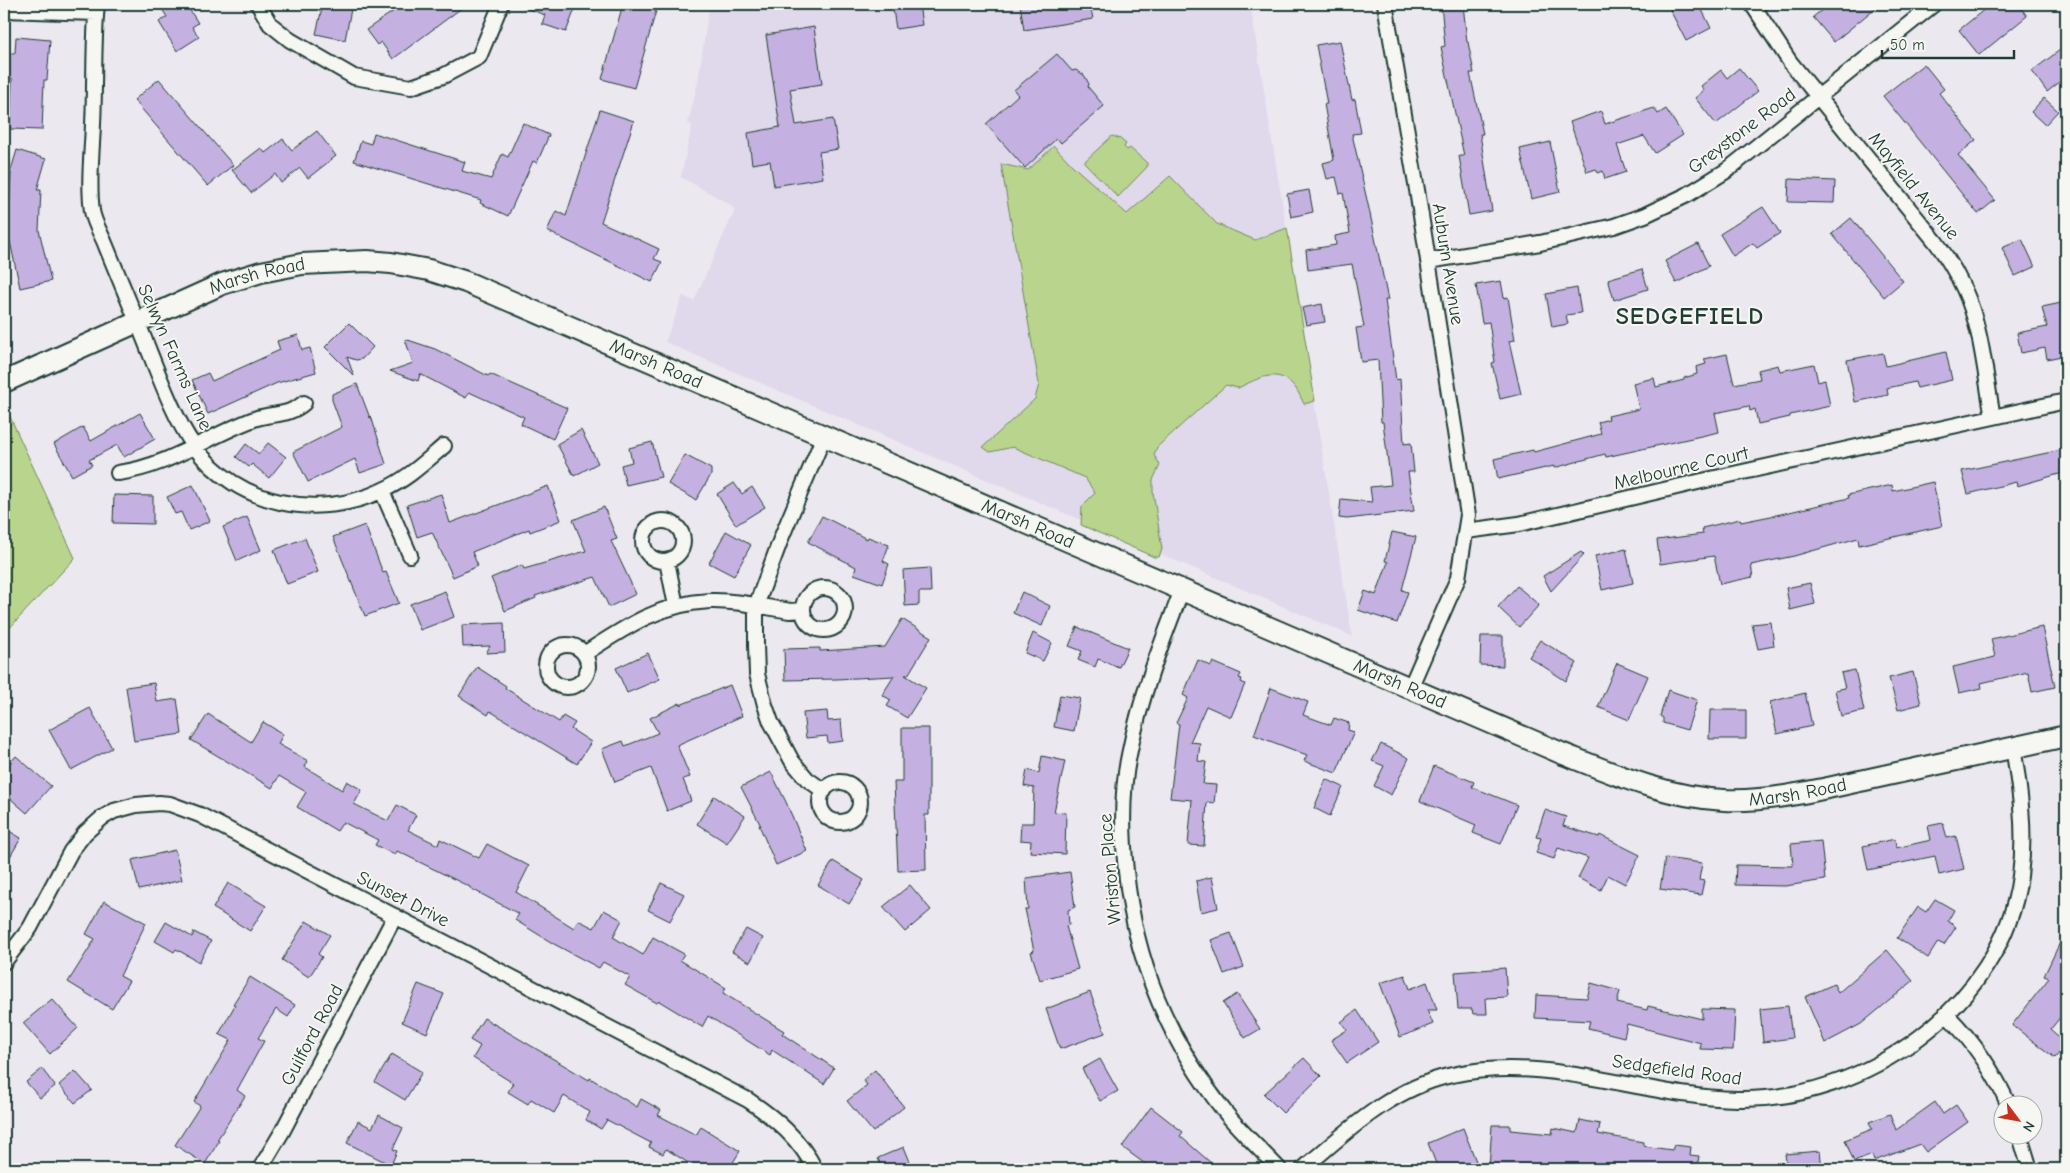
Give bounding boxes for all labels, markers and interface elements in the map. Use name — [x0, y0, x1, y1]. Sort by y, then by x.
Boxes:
scale bar — [1882, 28, 2015, 60]
text: 50 m — [1890, 36, 1925, 54]
street label: Greystone Road — [1684, 83, 1800, 179]
street label: Mayfield Avenue — [1864, 128, 1964, 244]
street label: Auburn Avenue — [1428, 202, 1468, 326]
street label: Marsh Road — [205, 253, 307, 300]
street label: Selwyn Farms Lane — [133, 281, 217, 433]
district label: SEDGEFIELD — [1616, 302, 1764, 330]
street label: Marsh Road — [606, 334, 706, 393]
street label: Melbourne Court — [1611, 442, 1751, 494]
street label: Marsh Road — [978, 494, 1078, 553]
street label: Marsh Road — [1350, 654, 1450, 713]
street label: Marsh Road — [1748, 773, 1849, 811]
street label: Wriston Place — [1094, 813, 1126, 925]
street label: Sunset Drive — [353, 866, 453, 932]
street label: Guilford Road — [276, 981, 348, 1089]
street label: Sedgefield Road — [1611, 1050, 1743, 1090]
north arrow — [1992, 1096, 2042, 1146]
text: N — [2019, 1118, 2038, 1135]

